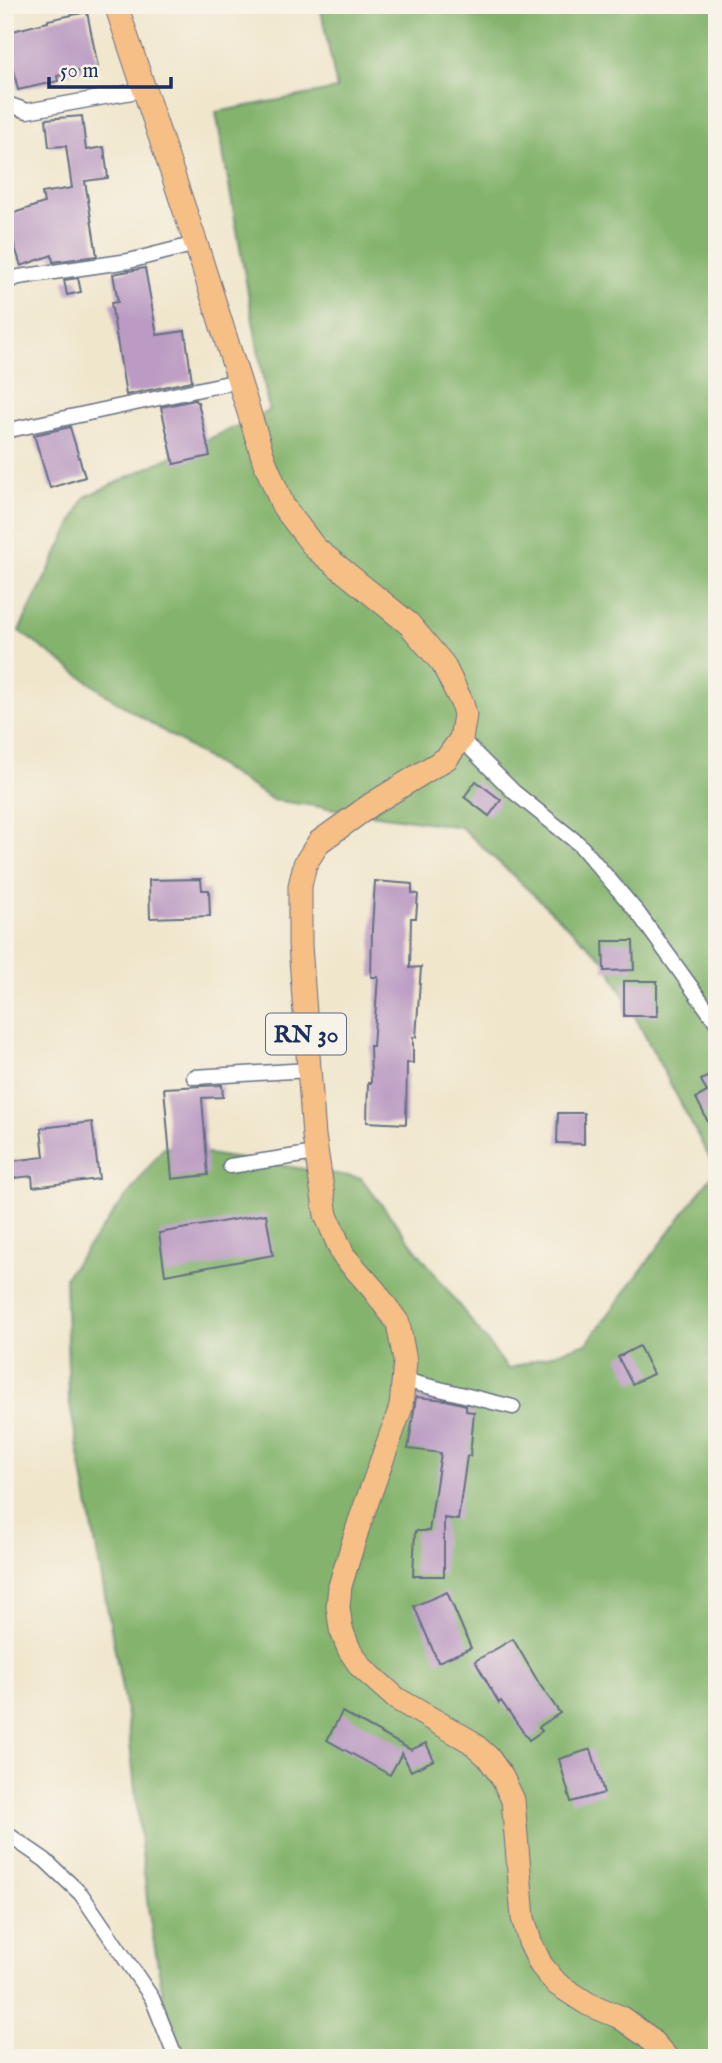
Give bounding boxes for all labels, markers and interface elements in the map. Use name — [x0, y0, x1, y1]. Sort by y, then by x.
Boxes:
scale bar — [49, 46, 172, 90]
text: 50 m — [60, 58, 99, 85]
road number: RN 30 — [266, 1014, 346, 1054]

